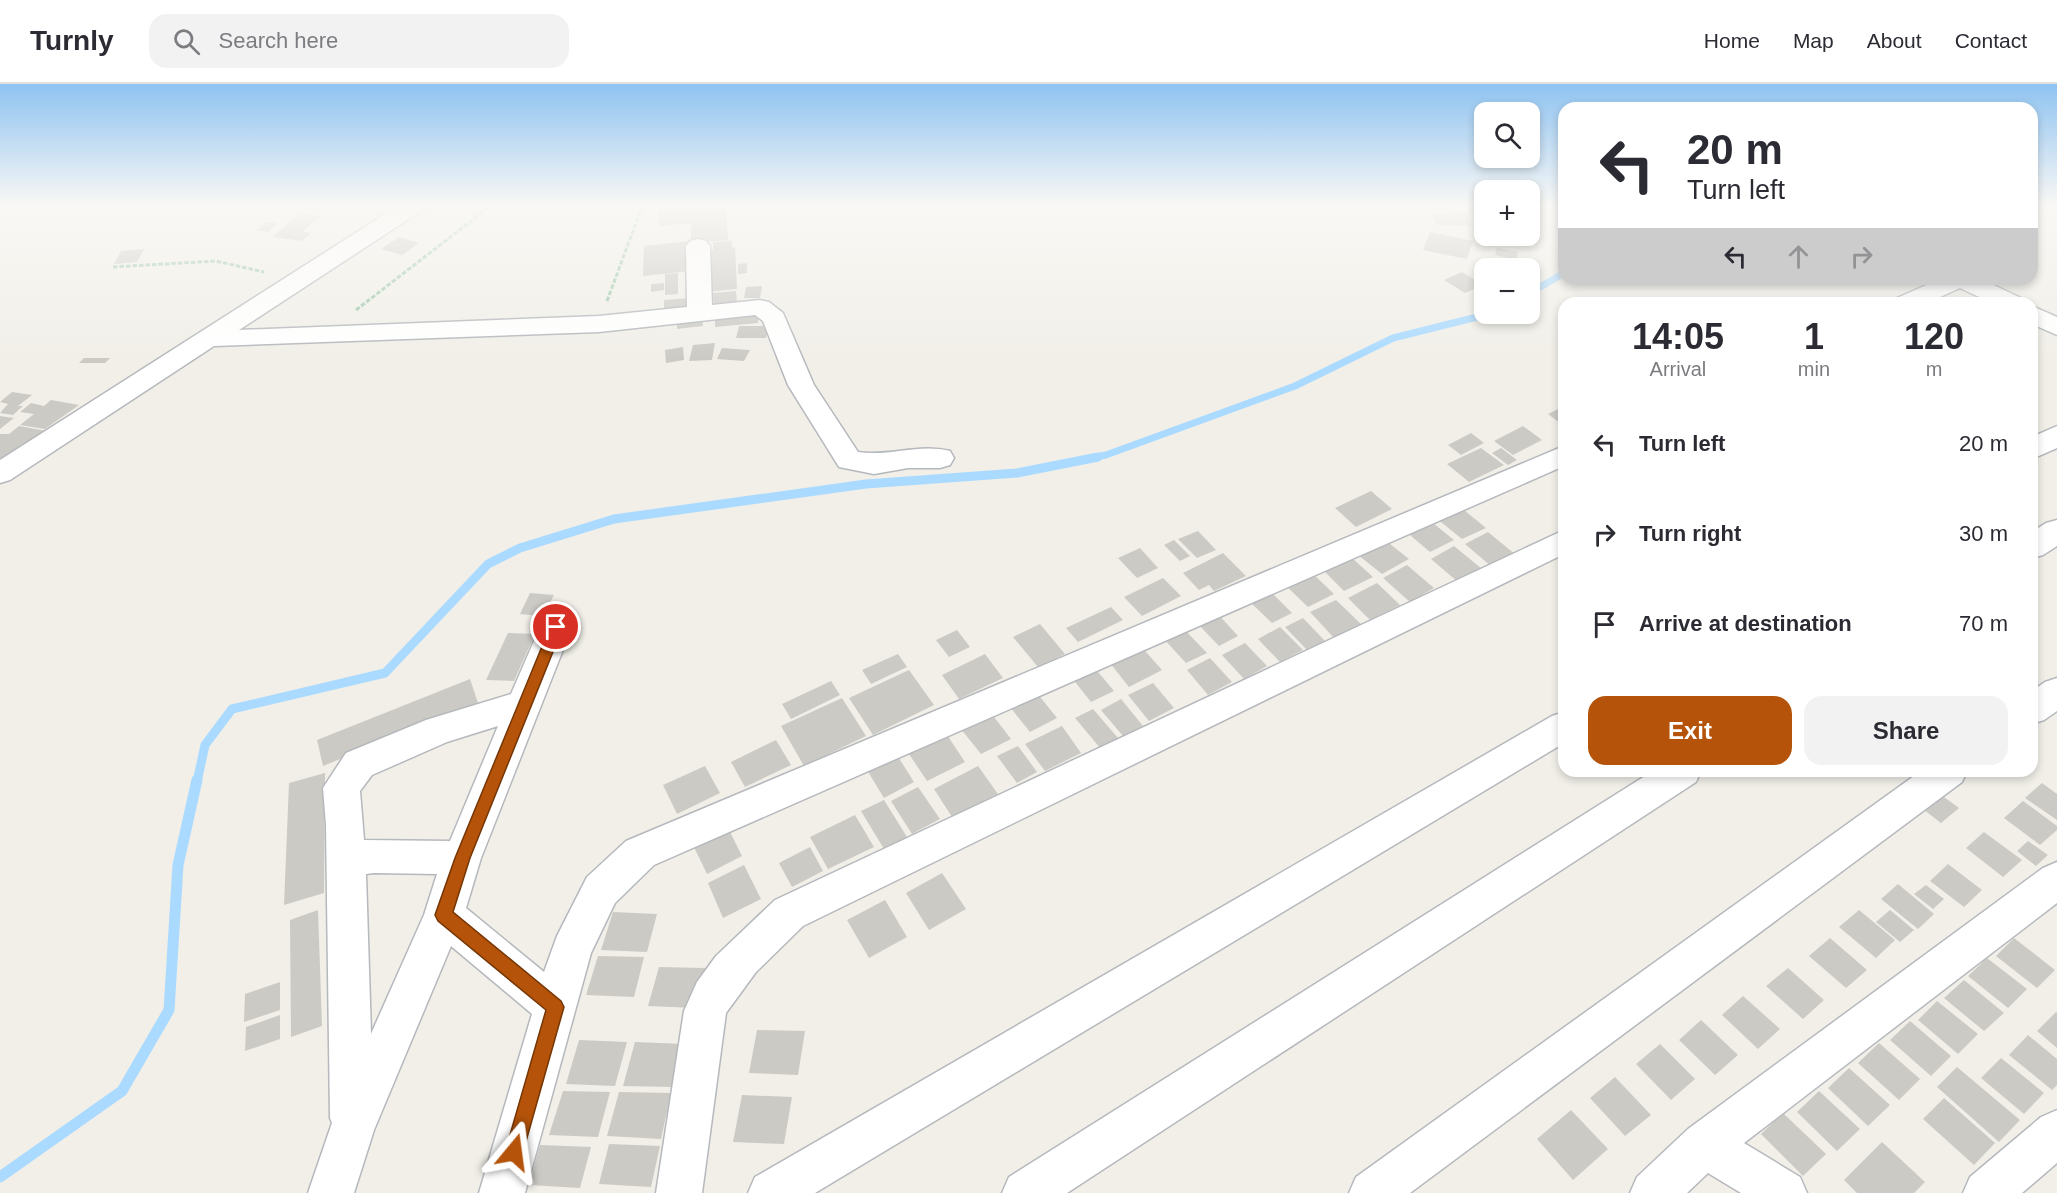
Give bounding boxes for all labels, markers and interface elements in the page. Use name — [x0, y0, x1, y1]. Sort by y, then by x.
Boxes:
search box — [149, 14, 569, 68]
text: Turnly — [30, 25, 113, 56]
icon: search — [170, 25, 203, 58]
text: Search here — [218, 28, 338, 53]
text: Home — [1704, 29, 1760, 52]
text: Map — [1793, 29, 1834, 52]
text: About — [1867, 29, 1922, 52]
text: Contact — [1955, 29, 2027, 52]
map controls — [1474, 102, 1540, 324]
button: search — [1474, 102, 1540, 168]
icon: left — [1588, 126, 1666, 204]
text: 20 m — [1687, 126, 1783, 173]
text: Turn left — [1687, 175, 1785, 205]
button: + — [1474, 180, 1540, 246]
icon: left — [1719, 240, 1752, 273]
icon: ahead — [1782, 240, 1815, 273]
icon: right — [1845, 240, 1878, 273]
button: − — [1474, 258, 1540, 324]
text: 14:05 — [1632, 316, 1724, 357]
text: 1 — [1804, 316, 1824, 357]
text: 120 — [1904, 316, 1964, 357]
text: Arrival — [1650, 358, 1706, 380]
text: min — [1798, 358, 1830, 380]
text: m — [1926, 358, 1942, 380]
icon: left — [1588, 428, 1621, 461]
text: Turn left — [1639, 431, 1725, 456]
text: 20 m — [1959, 431, 2008, 456]
icon: right — [1588, 518, 1621, 551]
text: Turn right — [1639, 521, 1741, 546]
text: 30 m — [1959, 521, 2008, 546]
pin — [530, 601, 581, 652]
icon: arrive — [1588, 608, 1621, 641]
icon: arrive — [539, 610, 572, 643]
text: Arrive at destination — [1639, 611, 1852, 636]
text: 70 m — [1959, 611, 2008, 636]
button: Exit — [1588, 696, 1792, 765]
button: Share — [1804, 696, 2008, 765]
position arrow — [482, 1120, 546, 1184]

